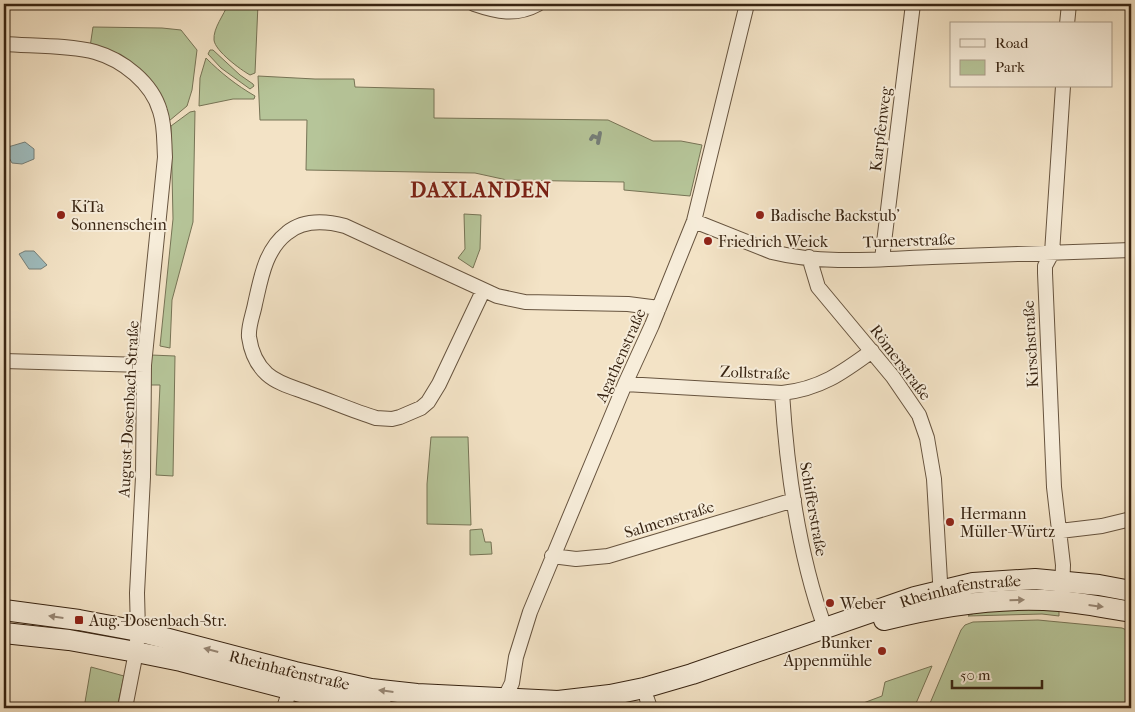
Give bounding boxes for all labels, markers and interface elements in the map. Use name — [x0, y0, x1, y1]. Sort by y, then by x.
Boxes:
legend — [950, 22, 1112, 88]
text: Road — [995, 34, 1029, 52]
text: Park — [995, 58, 1025, 76]
street label: Karpfenweg — [866, 85, 895, 172]
district label: DAXLANDEN — [410, 178, 552, 202]
place label: KiTa Sonnenschein — [71, 197, 167, 234]
place label: Badische Backstub' — [770, 206, 900, 225]
marker: KiTa Sonnenschein — [55, 209, 67, 221]
marker: Badische Backstub' — [754, 209, 766, 221]
street label: Turnerstraße — [862, 229, 956, 252]
place label: Friedrich Weick — [718, 232, 829, 251]
marker: Friedrich Weick — [702, 235, 714, 247]
street label: Kirschstraße — [1019, 300, 1042, 388]
street label: Agathenstraße — [591, 305, 650, 406]
street label: August-Dosenbach-Straße — [114, 320, 143, 499]
street label: Römerstraße — [866, 321, 935, 404]
street label: Zollstraße — [720, 362, 790, 383]
street label: Schifferstraße — [796, 460, 831, 558]
street label: Salmenstraße — [622, 497, 716, 542]
place label: Hermann Müller-Würtz — [960, 504, 1055, 541]
marker: Hermann Müller-Würtz — [944, 516, 956, 528]
street label: Rheinhafenstraße — [897, 571, 1022, 612]
place label: Weber — [839, 594, 886, 613]
one-way arrow — [1009, 596, 1025, 604]
marker: Weber — [824, 597, 836, 609]
one-way arrow — [1089, 602, 1105, 610]
place label: Aug.-Dosenbach-Str. — [88, 611, 227, 630]
one-way arrow — [47, 612, 63, 620]
marker: Aug.-Dosenbach-Str. — [73, 614, 85, 626]
place label: Bunker Appenmühle — [783, 633, 872, 670]
marker: Bunker Appenmühle — [876, 645, 888, 657]
one-way arrow — [204, 646, 219, 654]
street label: Rheinhafenstraße — [227, 646, 352, 694]
scale bar — [952, 657, 1042, 689]
text: 50 m — [960, 666, 991, 684]
one-way arrow — [378, 686, 394, 694]

